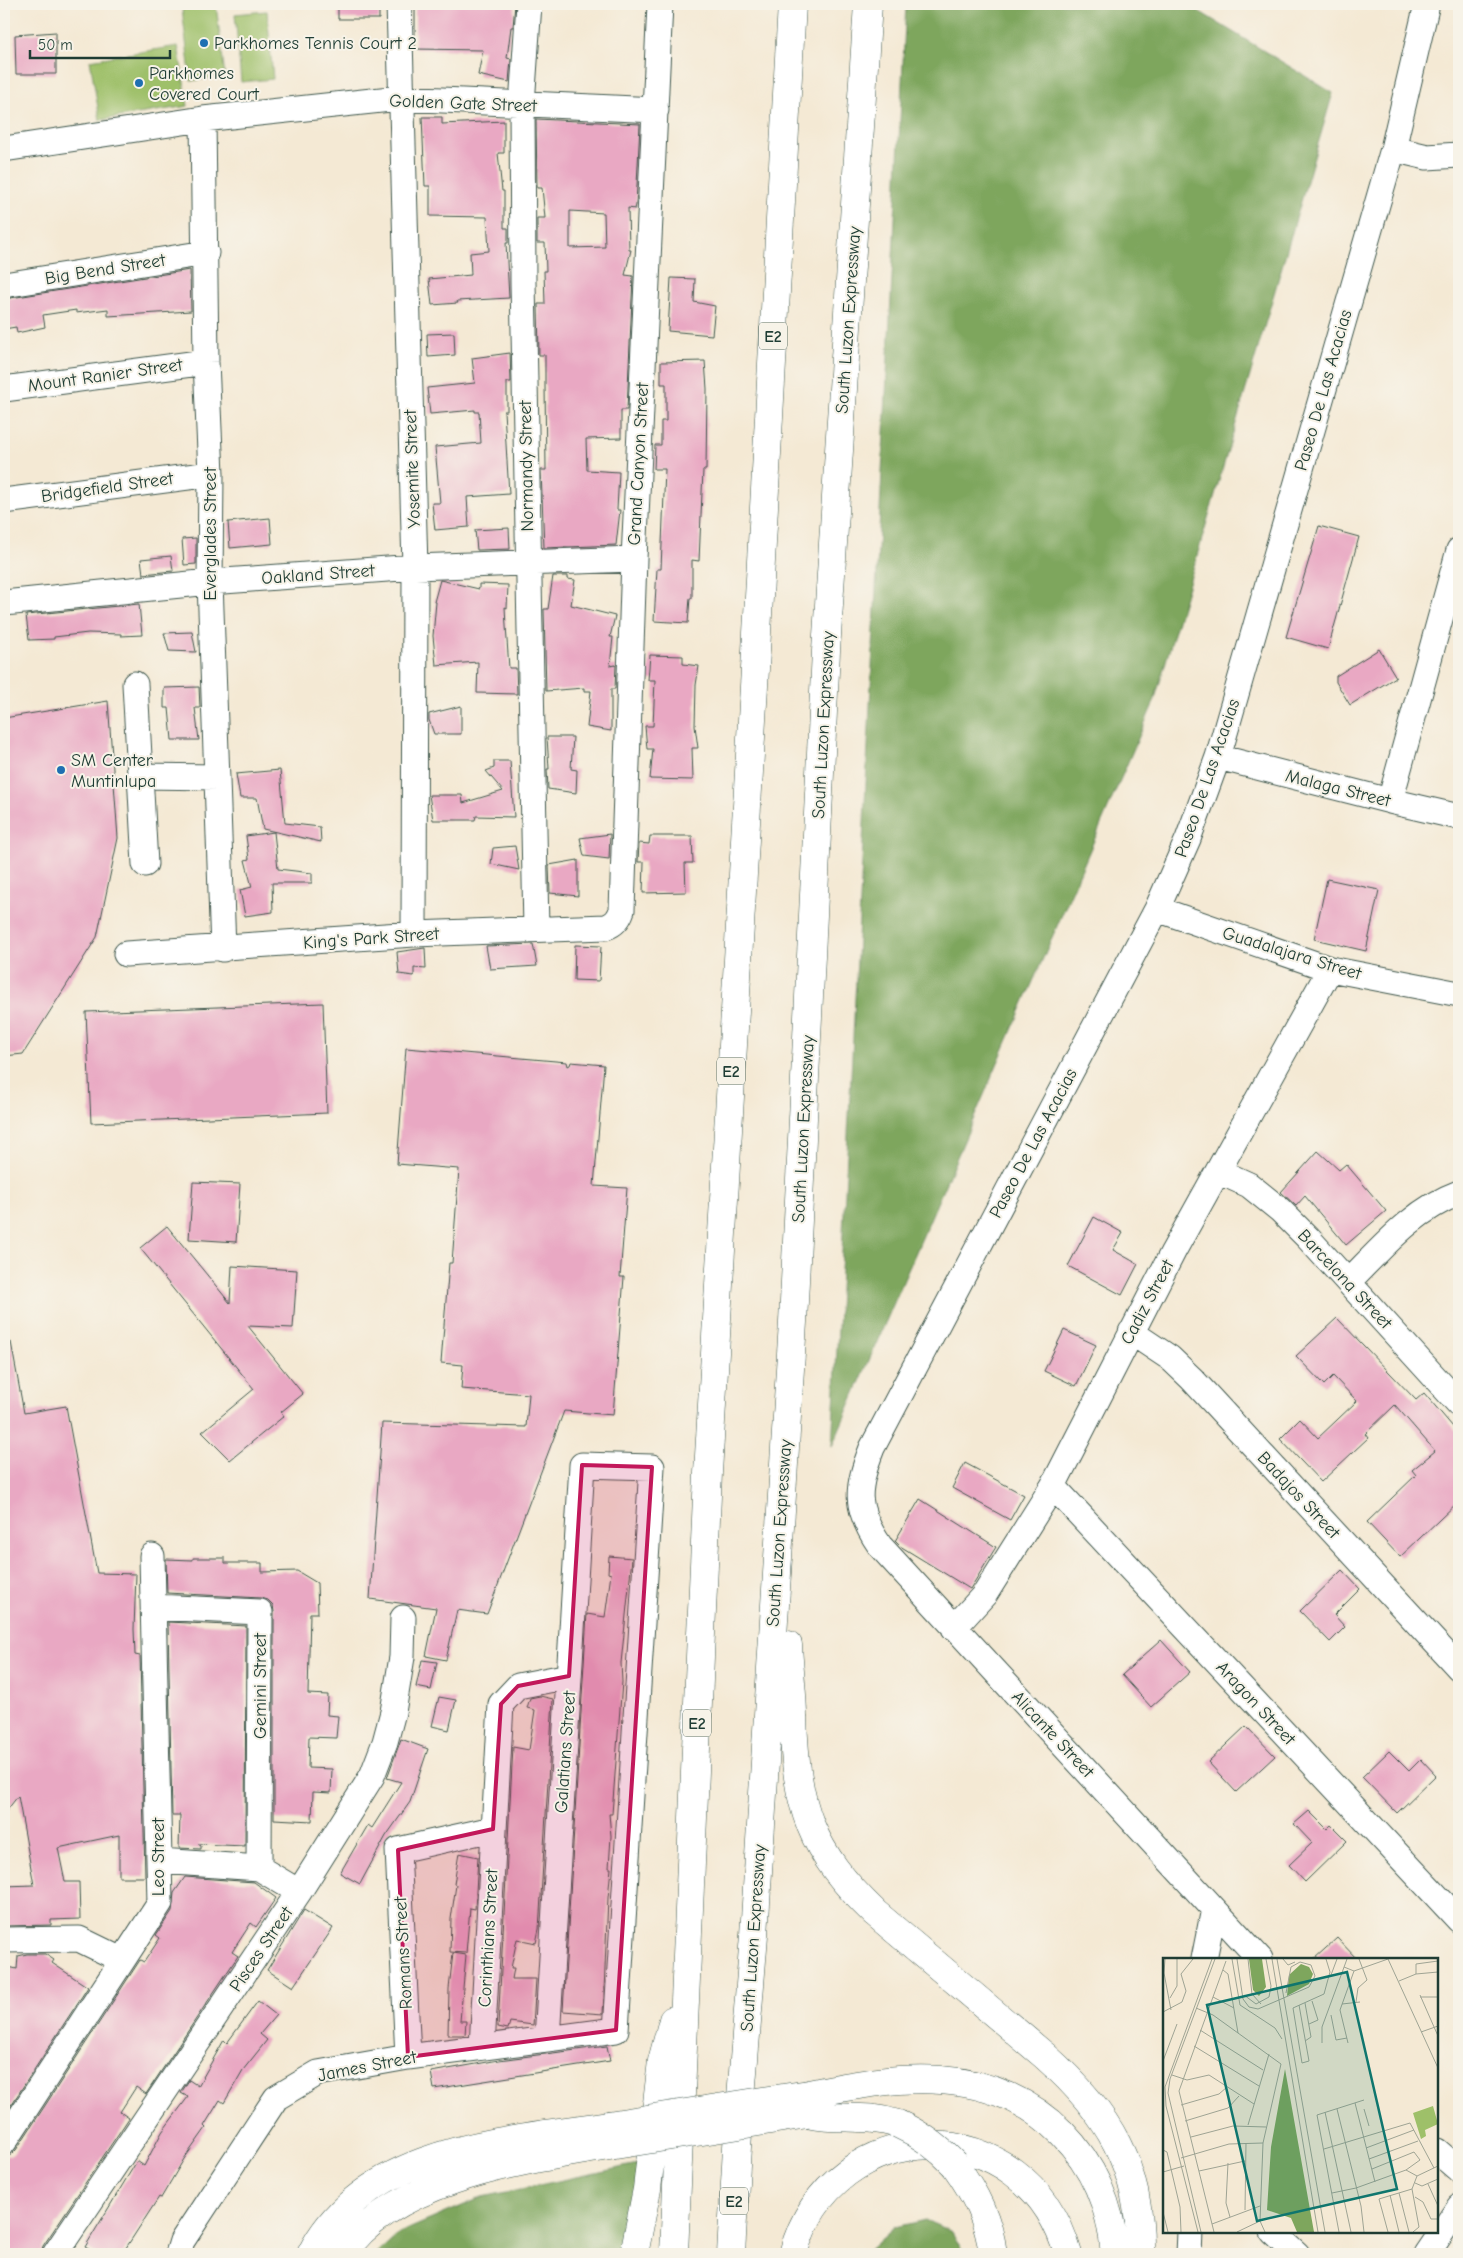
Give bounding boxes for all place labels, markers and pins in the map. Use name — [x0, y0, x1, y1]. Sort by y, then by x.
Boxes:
place label: Parkhomes Tennis Court 2 — [214, 33, 417, 54]
marker: Parkhomes Tennis Court 2 — [198, 37, 210, 49]
place label: Parkhomes Covered Court — [149, 63, 260, 105]
marker: Parkhomes Covered Court — [133, 77, 145, 89]
place label: SM Center Muntinlupa — [71, 750, 156, 792]
marker: SM Center Muntinlupa — [55, 764, 67, 776]

